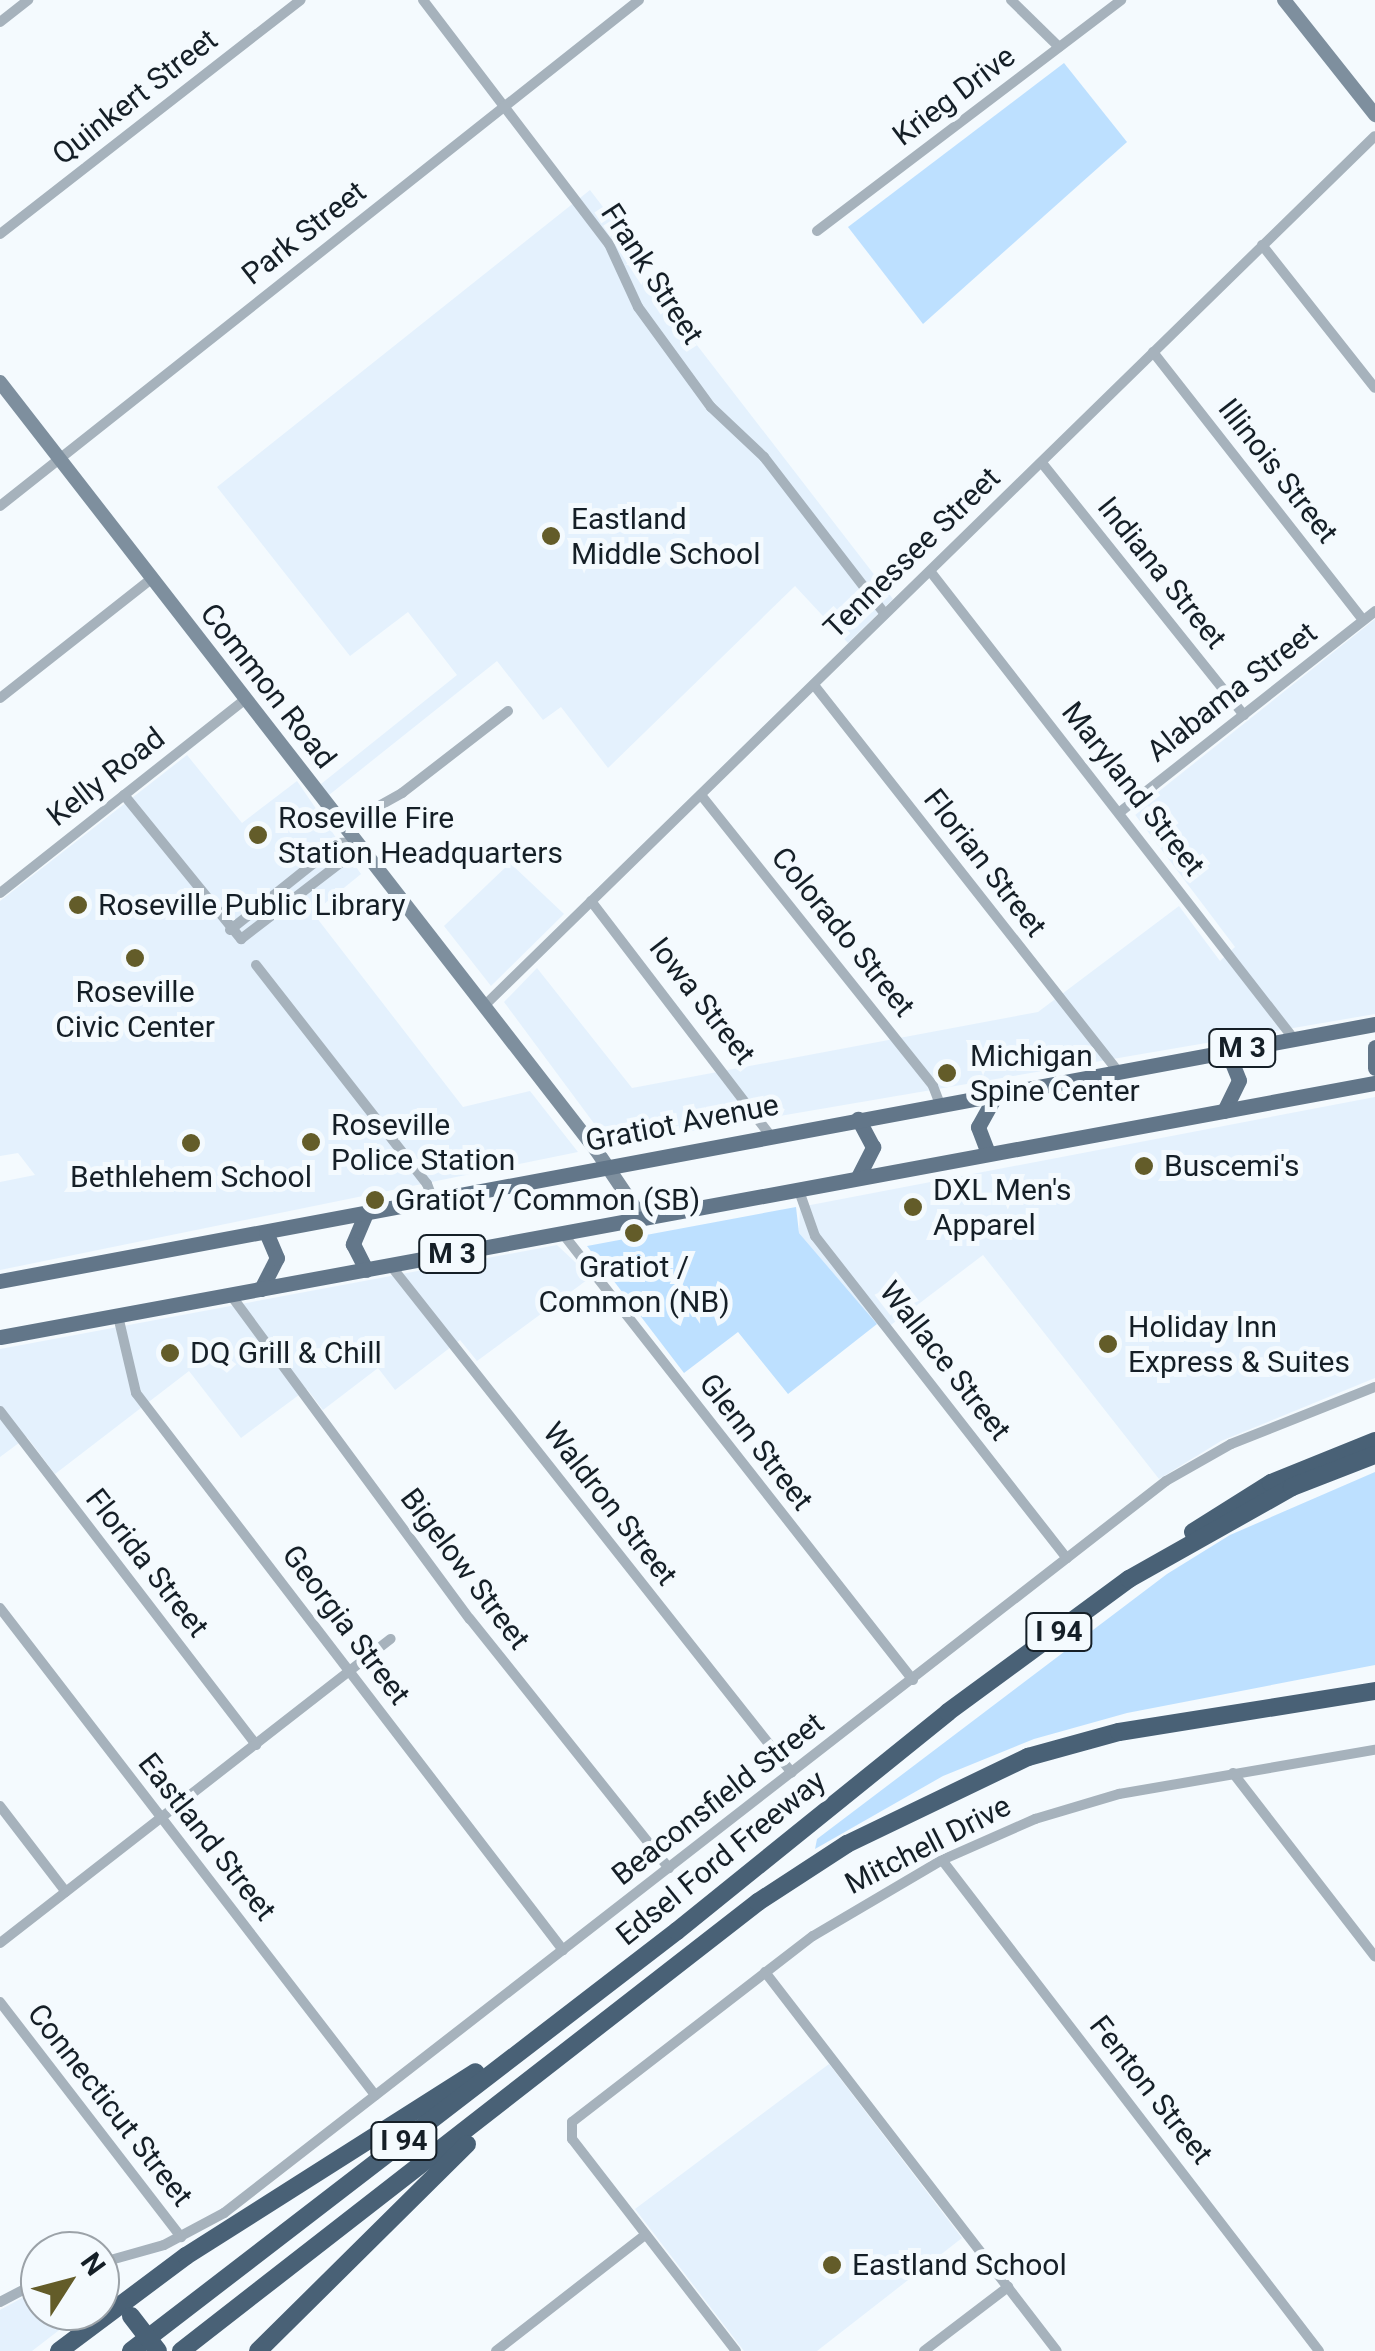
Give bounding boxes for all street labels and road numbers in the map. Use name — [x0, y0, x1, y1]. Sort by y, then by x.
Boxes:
street label: Quinkert Street — [45, 22, 225, 172]
street label: Krieg Drive — [886, 38, 1022, 154]
street label: Park Street — [235, 174, 373, 292]
street label: Frank Street — [593, 197, 711, 351]
street label: Illinois Street — [1211, 392, 1345, 550]
street label: Tennessee Street — [816, 460, 1008, 646]
street label: Indiana Street — [1090, 490, 1234, 656]
street label: Common Road — [192, 596, 344, 776]
street label: Alabama Street — [1140, 615, 1324, 769]
street label: Maryland Street — [1054, 695, 1212, 883]
street label: Kelly Road — [40, 720, 172, 834]
street label: Florian Street — [916, 782, 1054, 944]
street label: Colorado Street — [764, 840, 922, 1024]
street label: Iowa Street — [641, 931, 763, 1071]
road number: M 3 — [1207, 1025, 1277, 1071]
street label: Gratiot Avenue — [582, 1087, 782, 1159]
road number: M 3 — [417, 1231, 487, 1277]
street label: Wallace Street — [872, 1274, 1018, 1448]
street label: Glenn Street — [692, 1367, 820, 1517]
street label: Waldron Street — [535, 1415, 685, 1593]
street label: Bigelow Street — [393, 1481, 537, 1657]
street label: Florida Street — [78, 1482, 216, 1644]
street label: Georgia Street — [274, 1538, 418, 1712]
road number: I 94 — [1024, 1609, 1094, 1655]
street label: Beaconsfield Street — [605, 1705, 831, 1893]
street label: Eastland Street — [131, 1746, 283, 1928]
street label: Edsel Ford Freeway — [609, 1763, 833, 1953]
street label: Mitchell Drive — [839, 1788, 1017, 1902]
street label: Connecticut Street — [20, 1997, 200, 2213]
street label: Fenton Street — [1082, 2009, 1220, 2171]
road number: I 94 — [369, 2118, 439, 2164]

